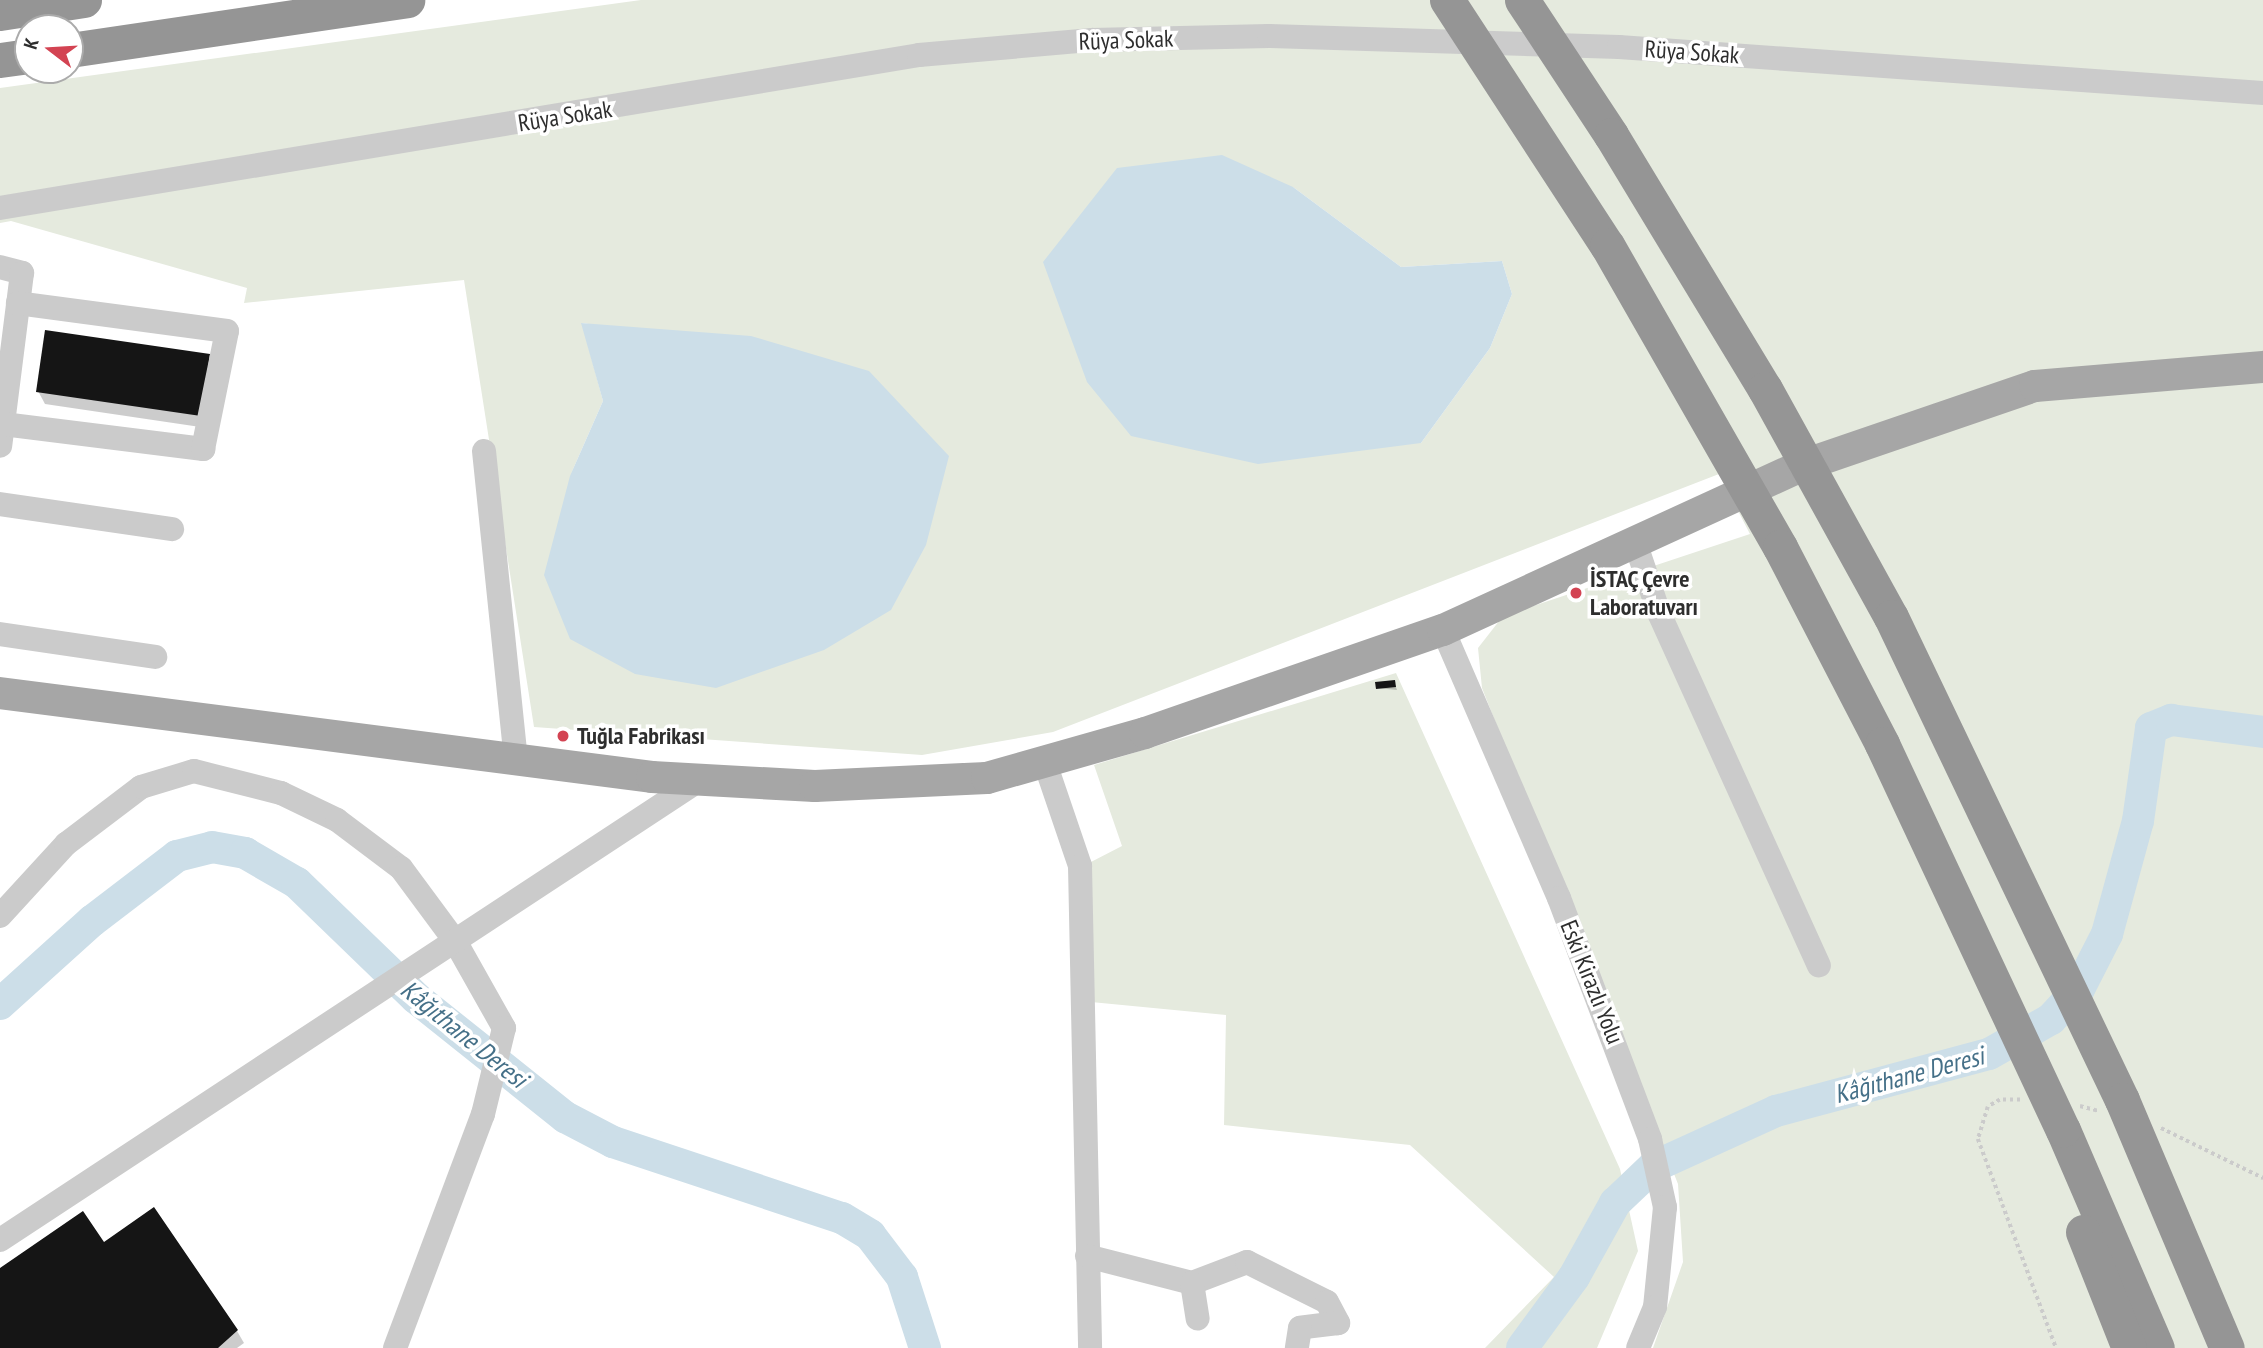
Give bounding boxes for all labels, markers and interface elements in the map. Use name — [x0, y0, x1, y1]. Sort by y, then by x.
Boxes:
north arrow — [14, 14, 84, 84]
street label: Rüya Sokak — [1078, 24, 1174, 56]
street label: Rüya Sokak — [1644, 34, 1740, 70]
text: K — [18, 35, 44, 52]
street label: Rüya Sokak — [516, 94, 614, 138]
place label: İSTAÇ Çevre Laboratuvarı — [1590, 565, 1698, 621]
marker: İSTAÇ Çevre Laboratuvarı — [1568, 585, 1584, 601]
place label: Tuğla Fabrikası — [577, 722, 705, 750]
marker: Tuğla Fabrikası — [555, 728, 571, 744]
street label: Eski Kirazlı Yolu — [1554, 916, 1630, 1048]
water label: Kâğıthane Deresi — [395, 974, 533, 1094]
water label: Kâğıthane Deresi — [1831, 1040, 1987, 1110]

